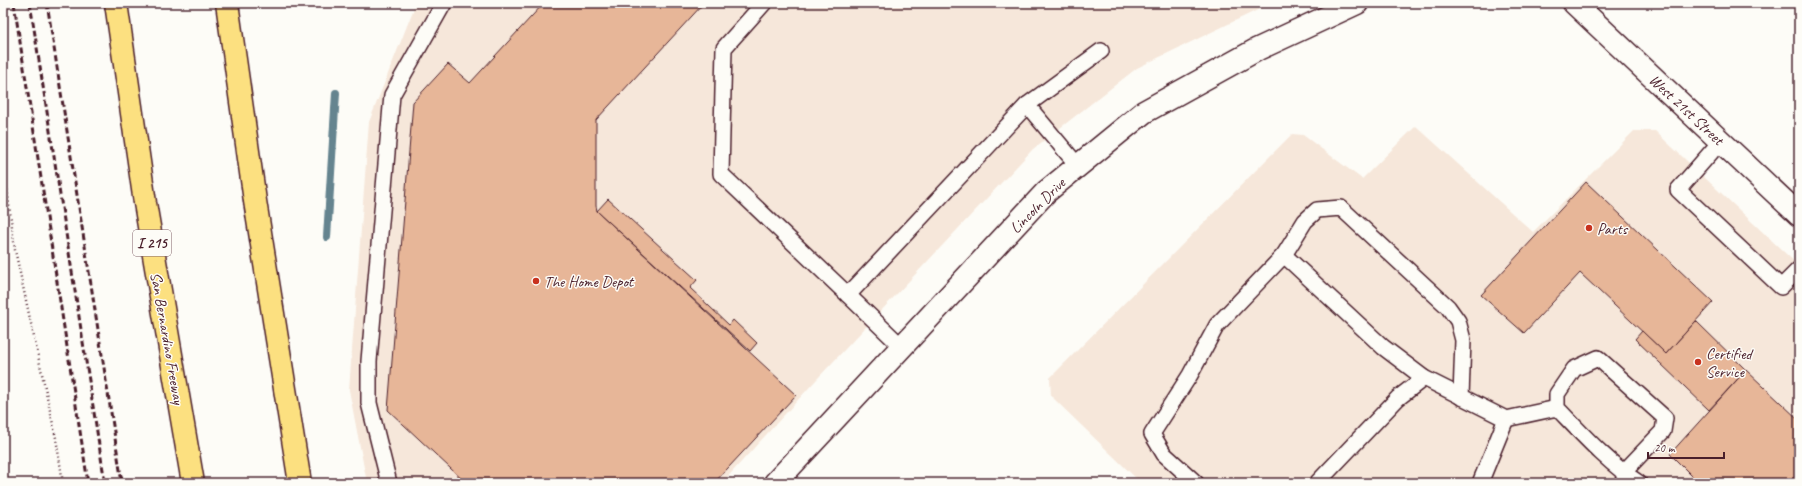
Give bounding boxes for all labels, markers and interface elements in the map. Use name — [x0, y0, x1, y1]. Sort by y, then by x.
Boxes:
street label: West 21st Street — [1645, 70, 1729, 151]
street label: Lincoln Drive — [1006, 172, 1071, 238]
place label: Parts — [1597, 219, 1629, 239]
marker: Parts — [1584, 223, 1594, 233]
road number: I 215 — [133, 230, 171, 256]
street label: San Bernardino Freeway — [146, 271, 189, 407]
place label: The Home Depot — [544, 272, 635, 292]
marker: The Home Depot — [531, 276, 541, 286]
place label: Certified Service — [1706, 344, 1754, 382]
marker: Certified Service — [1693, 357, 1703, 367]
scale bar — [1648, 434, 1724, 460]
text: 20 m — [1654, 440, 1676, 456]

